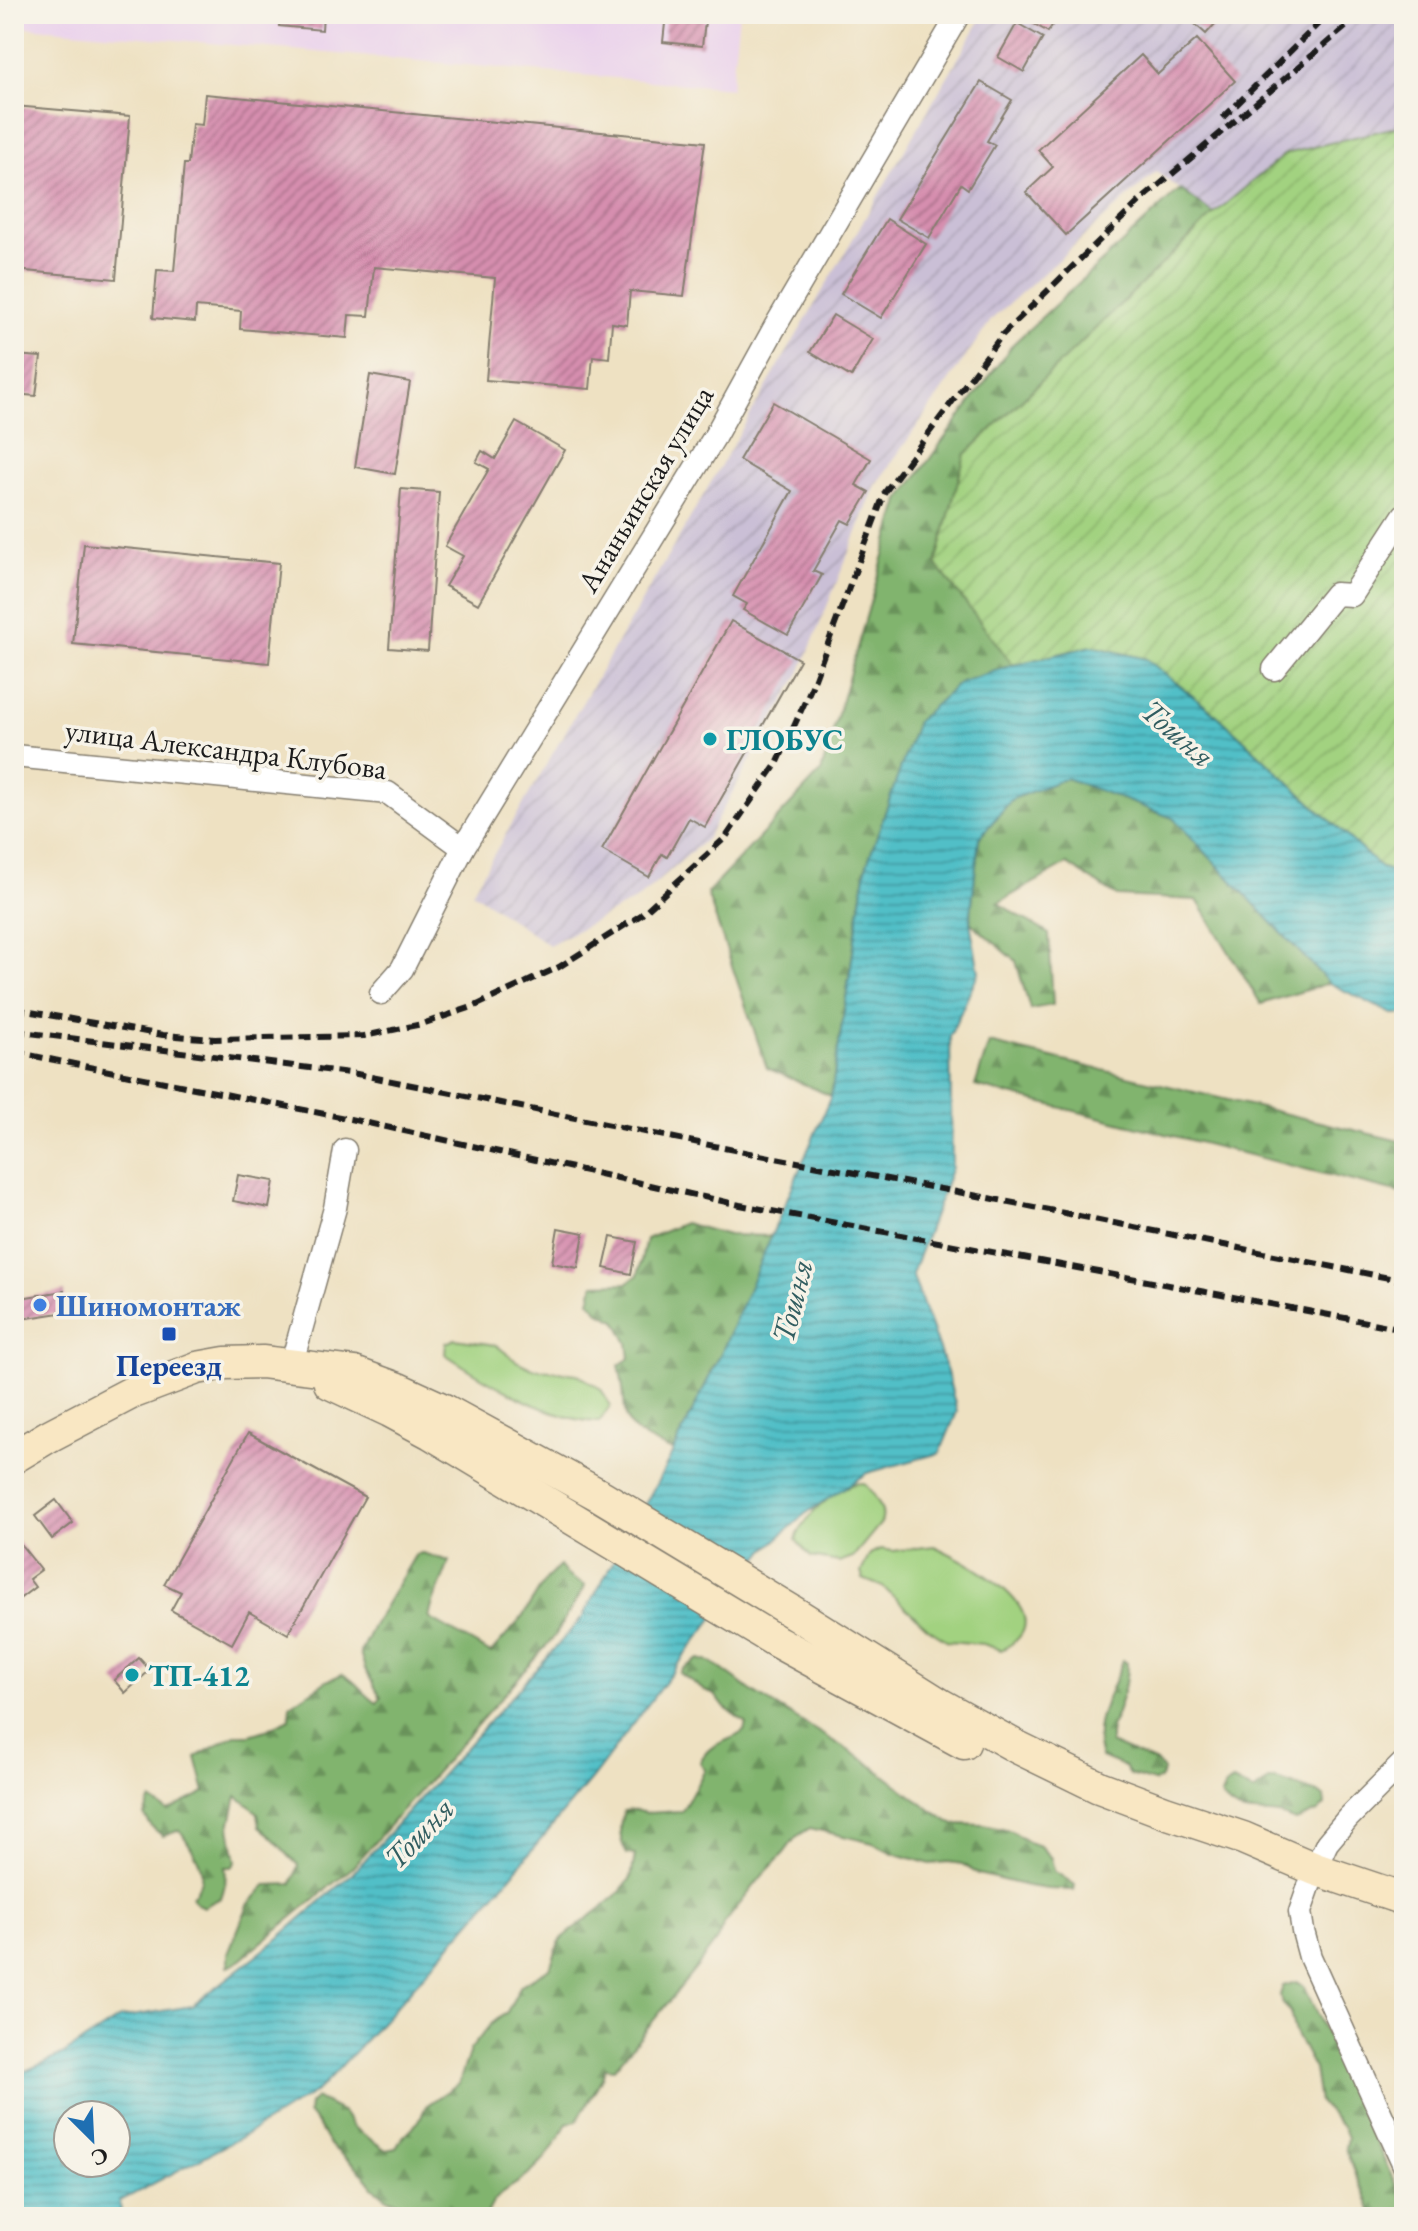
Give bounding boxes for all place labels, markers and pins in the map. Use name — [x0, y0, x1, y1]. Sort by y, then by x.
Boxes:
place label: ГЛОБУС — [726, 720, 843, 759]
marker: ГЛОБУС — [701, 730, 719, 748]
place label: Шиномонтаж — [56, 1286, 241, 1325]
marker: Шиномонтаж — [31, 1296, 49, 1314]
marker: Переезд — [160, 1325, 178, 1343]
place label: Переезд — [116, 1346, 222, 1385]
place label: ТП-412 — [148, 1656, 250, 1695]
marker: ТП-412 — [123, 1666, 141, 1684]

